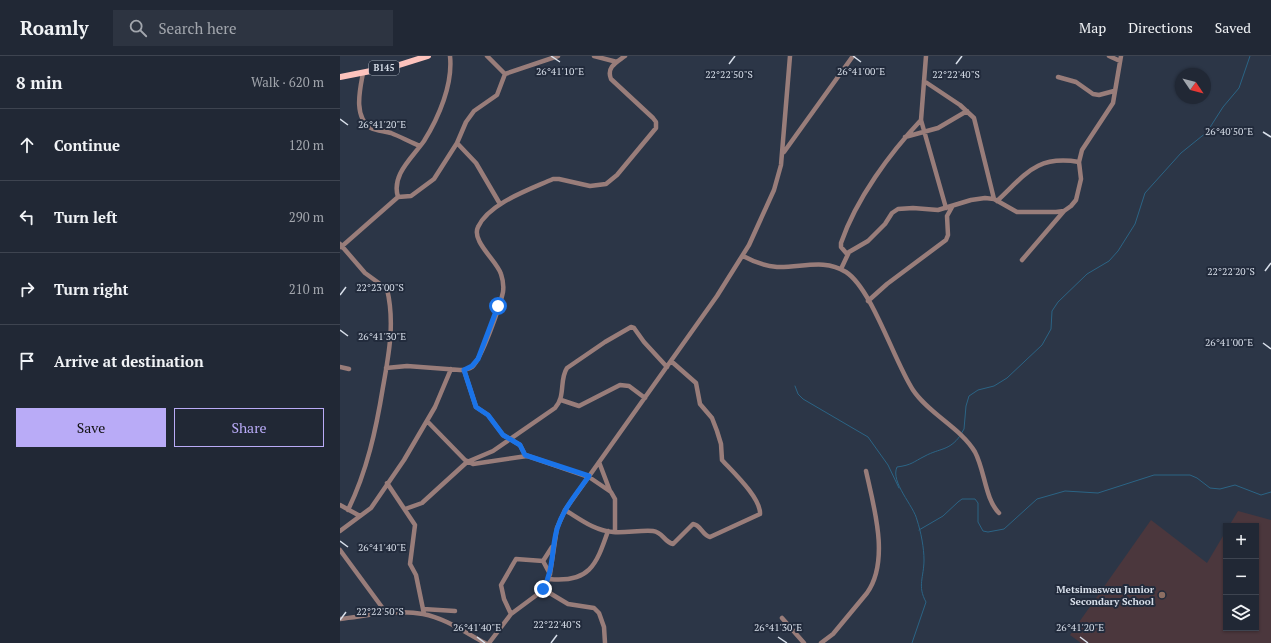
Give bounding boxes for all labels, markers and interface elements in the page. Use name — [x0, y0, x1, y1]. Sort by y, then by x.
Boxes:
search box — [113, 10, 393, 46]
text: Roamly — [20, 15, 89, 40]
icon: search — [127, 17, 149, 39]
text: Search here — [159, 18, 237, 38]
text: Map — [1079, 18, 1106, 37]
text: Directions — [1128, 18, 1193, 37]
text: Saved — [1215, 18, 1251, 37]
road number: B145 — [369, 61, 399, 75]
text: 26°41'10"E — [536, 65, 584, 78]
text: 26°41'00"E — [837, 65, 885, 78]
text: 22°22'50"S — [705, 68, 753, 81]
text: 22°22'40"S — [932, 68, 980, 81]
north arrow — [1175, 68, 1211, 104]
text: 8 min — [16, 71, 63, 94]
text: Walk · 620 m — [251, 73, 324, 91]
text: 26°41'20"E — [358, 118, 406, 131]
text: 26°40'50"E — [1205, 125, 1253, 138]
icon: ahead — [16, 134, 38, 156]
text: Continue — [54, 135, 120, 155]
text: 120 m — [289, 136, 324, 154]
icon: left — [16, 206, 38, 228]
text: Turn left — [54, 207, 118, 227]
text: 290 m — [289, 208, 324, 226]
text: 22°22'20"S — [1207, 265, 1255, 278]
icon: right — [16, 278, 38, 300]
text: Turn right — [54, 279, 129, 299]
text: 210 m — [289, 280, 324, 298]
text: 22°23'00"S — [356, 281, 404, 294]
route start — [489, 297, 507, 315]
text: 26°41'30"E — [358, 330, 406, 343]
text: 26°41'00"E — [1205, 336, 1253, 349]
icon: arrive — [16, 350, 38, 372]
text: Arrive at destination — [54, 351, 204, 371]
button: Save — [16, 408, 166, 447]
button: Share — [174, 408, 324, 447]
map controls — [1223, 523, 1259, 631]
button: + — [1223, 523, 1259, 559]
text: 26°41'40"E — [358, 541, 406, 554]
button: − — [1223, 559, 1259, 595]
route end — [534, 580, 552, 598]
place label: Metsimasweu Junior Secondary School — [1056, 583, 1155, 608]
marker: Metsimasweu Junior Secondary School — [1157, 590, 1167, 600]
button: layers — [1223, 595, 1259, 631]
text: 22°22'50"S — [356, 605, 404, 618]
text: 22°22'40"S — [533, 618, 581, 631]
text: 26°41'40"E — [453, 621, 501, 634]
text: 26°41'30"E — [754, 621, 802, 634]
text: 26°41'20"E — [1056, 621, 1104, 634]

